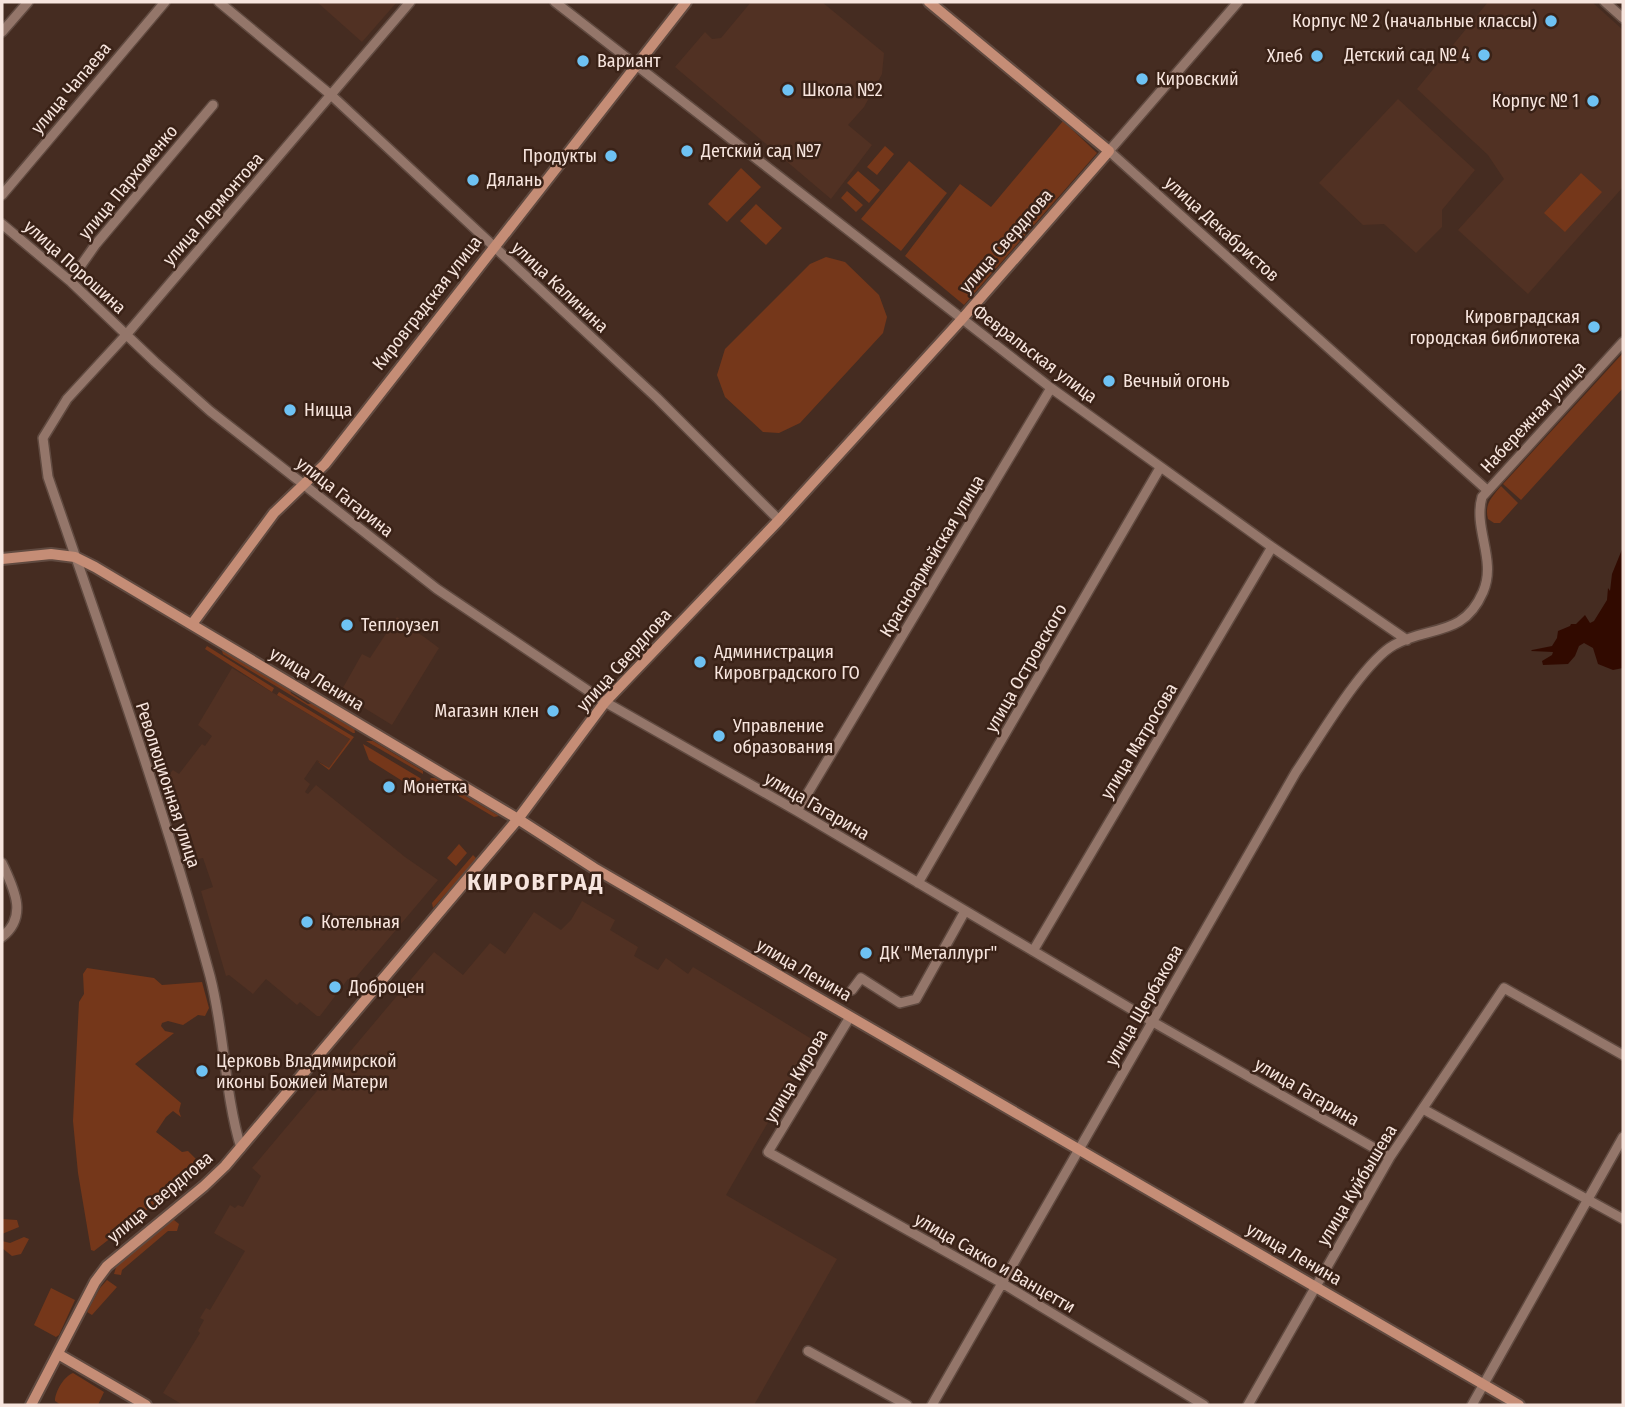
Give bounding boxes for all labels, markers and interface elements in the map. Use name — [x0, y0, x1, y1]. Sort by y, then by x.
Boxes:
place label: Корпус № 2 (начальные классы) — [1292, 10, 1537, 32]
marker: Корпус № 2 (начальные классы) — [1543, 13, 1559, 29]
street label: улица Чапаева — [26, 38, 116, 138]
place label: Детский сад № 4 — [1343, 44, 1470, 66]
place label: Хлеб — [1267, 45, 1303, 67]
marker: Детский сад № 4 — [1476, 47, 1492, 63]
marker: Хлеб — [1309, 48, 1325, 64]
place label: Вариант — [597, 50, 661, 72]
marker: Вариант — [575, 53, 591, 69]
place label: Кировский — [1156, 68, 1239, 90]
marker: Кировский — [1134, 71, 1150, 87]
place label: Школа №2 — [802, 79, 883, 101]
marker: Школа №2 — [780, 82, 796, 98]
place label: Корпус № 1 — [1492, 90, 1579, 112]
marker: Корпус № 1 — [1585, 93, 1601, 109]
street label: улица Пархоменко — [74, 120, 182, 244]
place label: Детский сад №7 — [700, 140, 821, 162]
marker: Детский сад №7 — [679, 143, 695, 159]
place label: Продукты — [522, 145, 597, 167]
street label: улица Лермонтова — [158, 148, 268, 270]
marker: Продукты — [603, 148, 619, 164]
place label: Дялань — [486, 169, 542, 191]
marker: Дялань — [465, 172, 481, 188]
street label: улица Декабристов — [1160, 172, 1284, 286]
street label: улица Свердлова — [955, 184, 1057, 298]
street label: улица Порошина — [19, 215, 131, 319]
street label: Кировградская улица — [368, 231, 486, 375]
street label: улица Калинина — [507, 237, 613, 338]
street label: Февральская улица — [968, 300, 1102, 408]
place label: Кировградская городская библиотека — [1409, 306, 1580, 349]
marker: Кировградская городская библиотека — [1586, 319, 1602, 335]
street label: Набережная улица — [1476, 357, 1590, 477]
place label: Вечный огонь — [1123, 370, 1229, 392]
marker: Вечный огонь — [1101, 373, 1117, 389]
place label: Ницца — [304, 399, 353, 421]
marker: Ницца — [282, 402, 298, 418]
street label: улица Гагарина — [292, 452, 398, 542]
street label: Красноармейская улица — [875, 471, 989, 641]
street label: улица Островского — [980, 600, 1072, 736]
street label: улица Свердлова — [572, 604, 676, 716]
place label: Теплоузел — [361, 614, 439, 636]
marker: Теплоузел — [339, 617, 355, 633]
place label: Администрация Кировградского ГО — [714, 641, 860, 684]
street label: улица Ленина — [266, 642, 368, 716]
marker: Администрация Кировградского ГО — [692, 654, 708, 670]
street label: улица Матросова — [1096, 679, 1182, 803]
street label: Революционная улица — [131, 699, 205, 871]
place label: Магазин клен — [435, 700, 539, 722]
marker: Магазин клен — [545, 703, 561, 719]
place label: Управление образования — [732, 715, 833, 758]
marker: Управление образования — [711, 728, 727, 744]
street label: улица Гагарина — [761, 767, 873, 845]
place label: Монетка — [403, 776, 468, 798]
marker: Монетка — [381, 779, 397, 795]
district label: КИРОВГРАД — [467, 868, 605, 896]
place label: Котельная — [321, 911, 400, 933]
marker: Котельная — [299, 914, 315, 930]
street label: улица Ленина — [752, 934, 856, 1006]
street label: улица Щербакова — [1100, 940, 1188, 1069]
place label: ДК "Металлург" — [879, 942, 997, 964]
marker: ДК "Металлург" — [858, 945, 874, 961]
place label: Доброцен — [348, 976, 425, 998]
marker: Доброцен — [327, 979, 343, 995]
street label: улица Кирова — [759, 1025, 833, 1127]
place label: Церковь Владимирской иконы Божией Матери — [216, 1050, 397, 1093]
street label: улица Гагарина — [1251, 1053, 1363, 1131]
marker: Церковь Владимирской иконы Божией Матери — [194, 1063, 210, 1079]
street label: улица Куйбышева — [1312, 1120, 1402, 1249]
street label: улица Свердлова — [103, 1146, 217, 1248]
street label: улица Сакко и Ванцетти — [911, 1208, 1079, 1318]
street label: улица Ленина — [1242, 1218, 1346, 1290]

